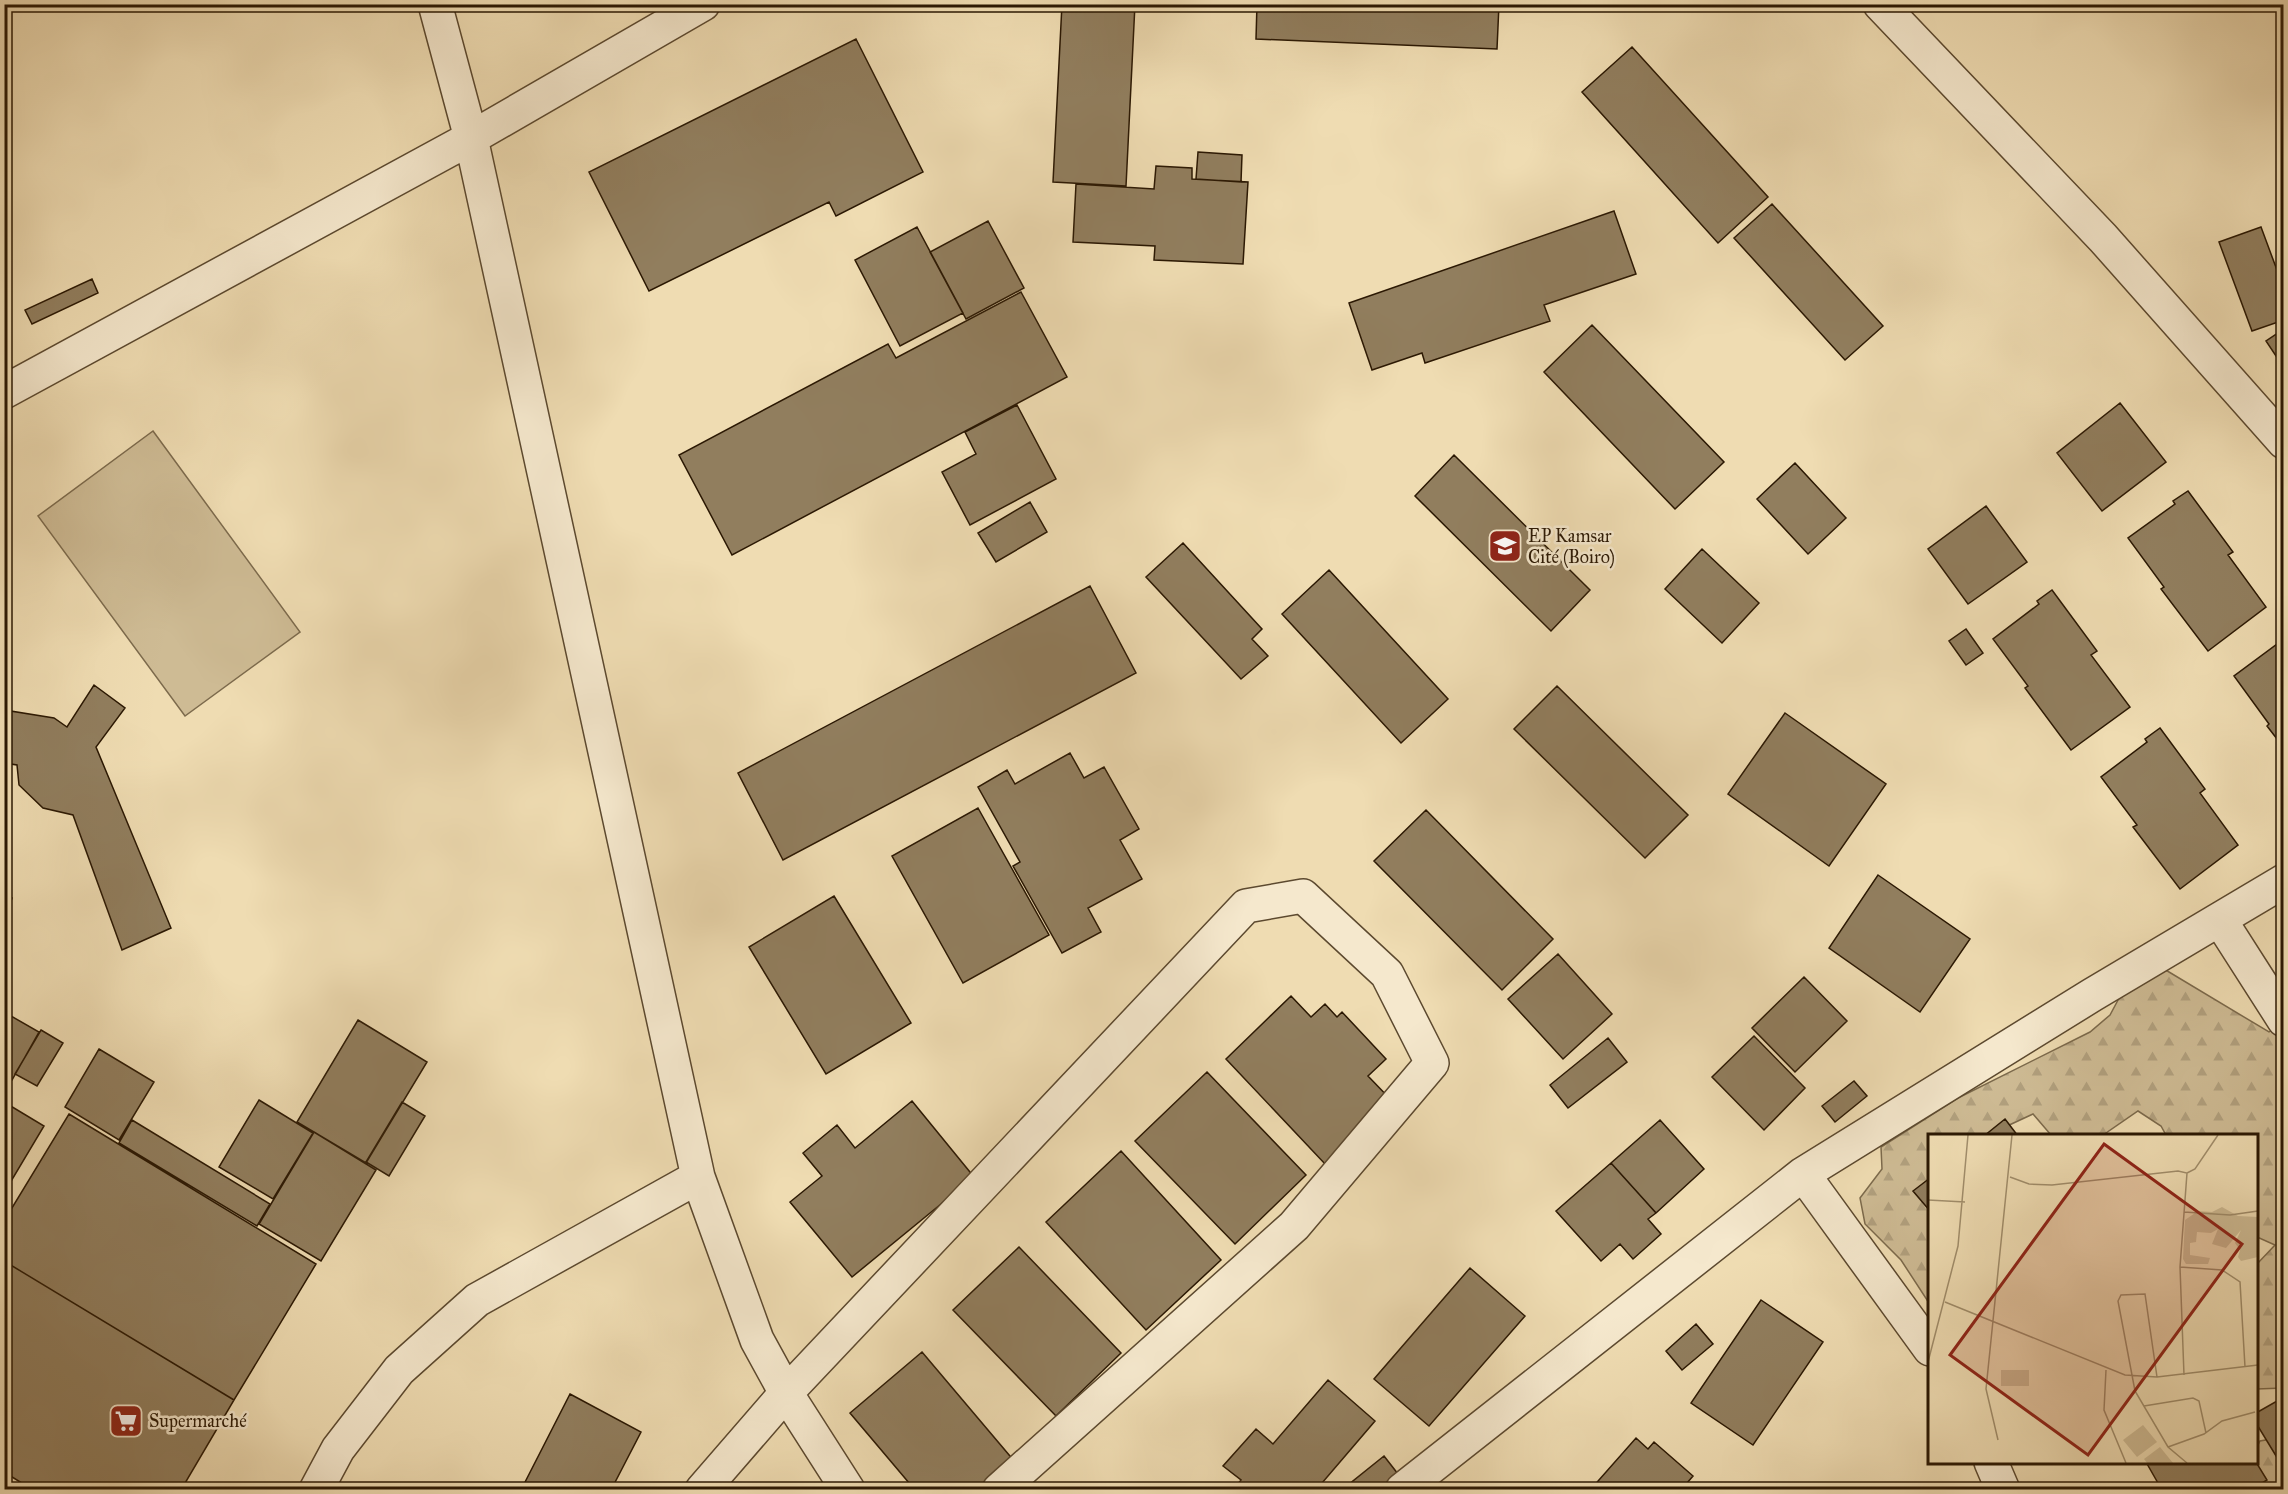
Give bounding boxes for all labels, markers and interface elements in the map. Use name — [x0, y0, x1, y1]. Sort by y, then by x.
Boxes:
place label: EP Kamsar Cité (Boiro) — [1528, 525, 1615, 569]
school or university icon: EP Kamsar Cité (Boiro) — [1487, 528, 1523, 564]
inset map — [1928, 1134, 2258, 1464]
supermarket icon: Supermarché — [108, 1403, 144, 1439]
place label: Supermarché — [149, 1410, 247, 1432]

